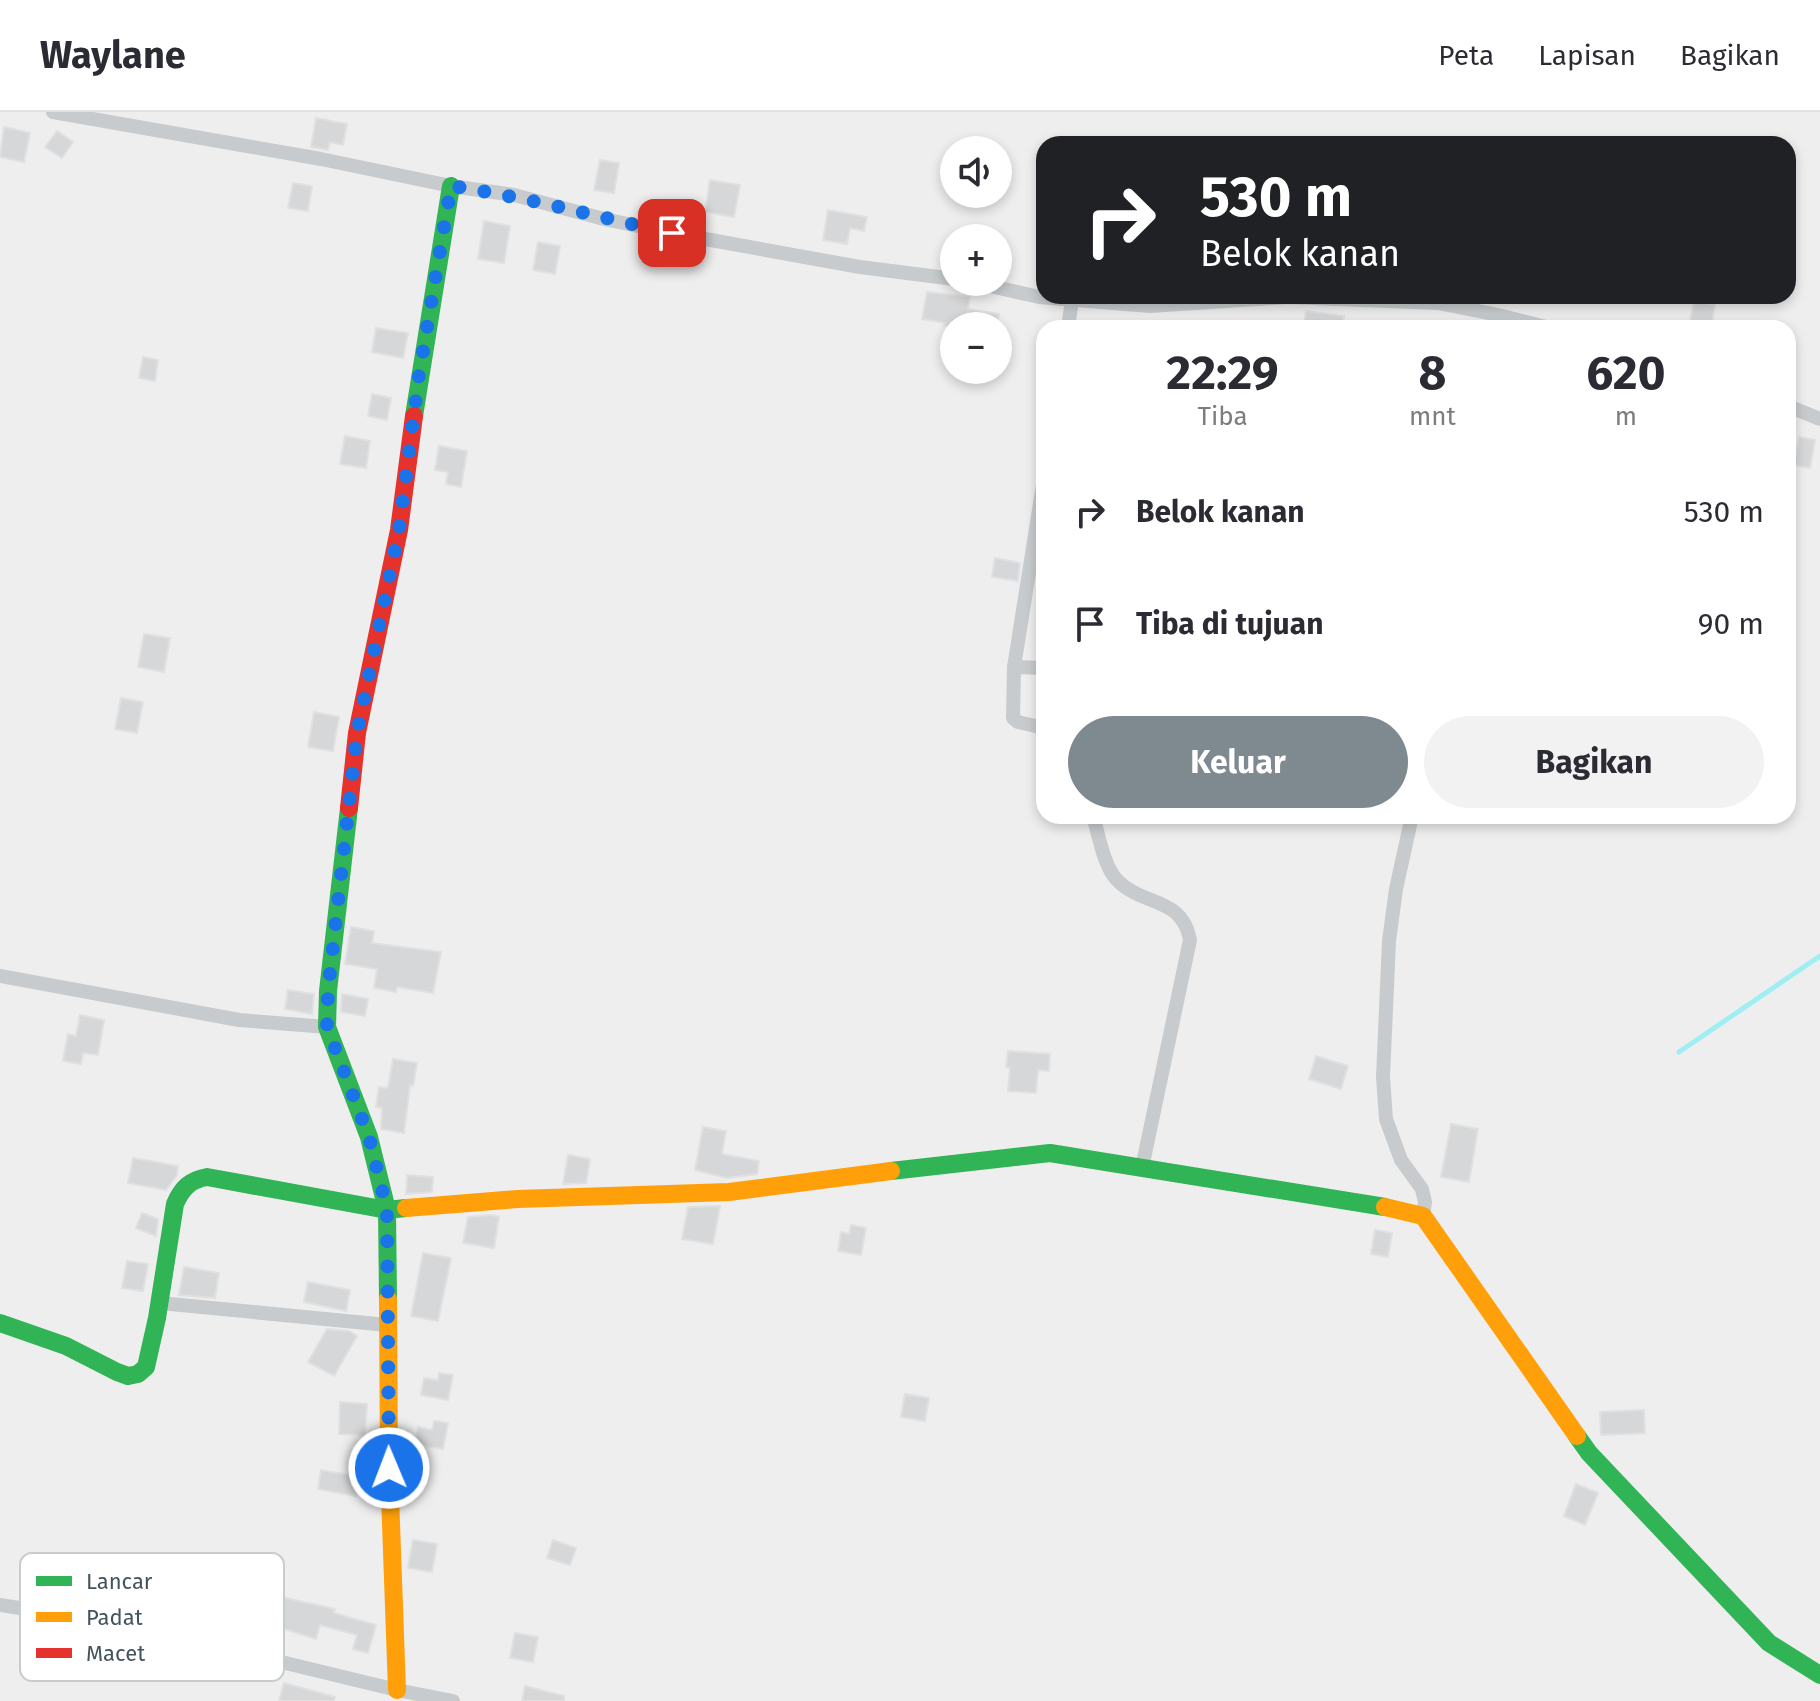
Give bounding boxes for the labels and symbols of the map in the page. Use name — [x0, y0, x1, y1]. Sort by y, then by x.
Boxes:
pin — [638, 199, 706, 267]
position arrow — [347, 1426, 431, 1510]
legend — [20, 1553, 284, 1681]
text: Lancar — [86, 1568, 153, 1595]
text: Padat — [86, 1604, 143, 1631]
text: Macet — [86, 1640, 145, 1667]

